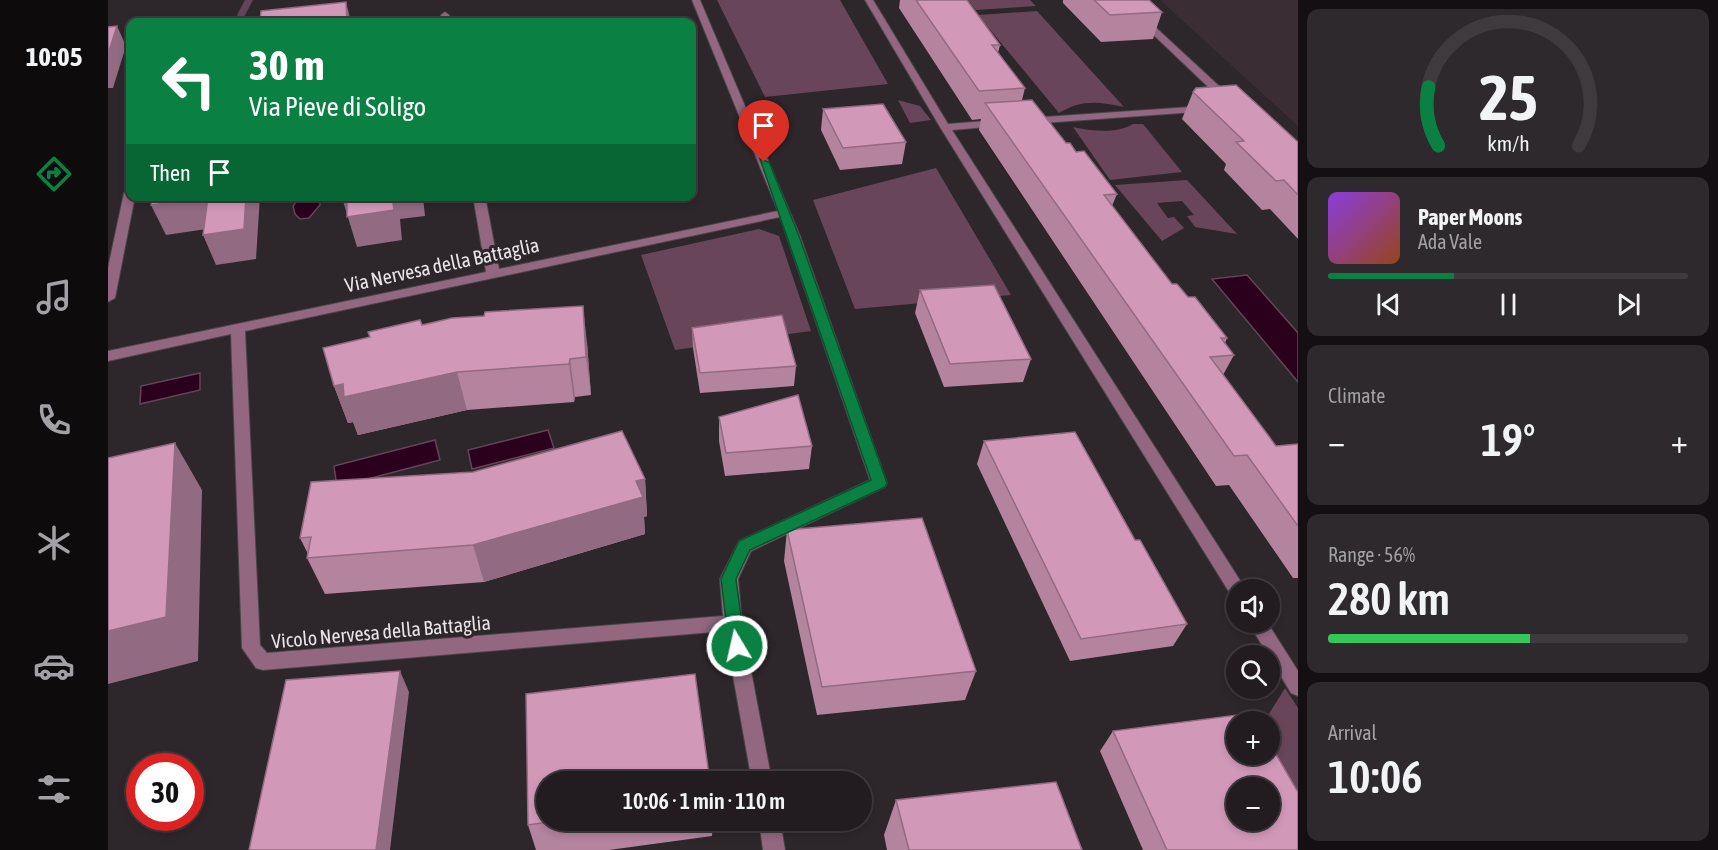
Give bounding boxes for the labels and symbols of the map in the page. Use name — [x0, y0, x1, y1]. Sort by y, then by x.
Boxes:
pin — [738, 100, 789, 162]
street label: Via Nervesa della Battaglia — [343, 233, 541, 296]
street label: Vicolo Nervesa della Battaglia — [270, 610, 492, 653]
position arrow — [705, 614, 769, 678]
speed limit sign: 30 — [126, 753, 204, 831]

